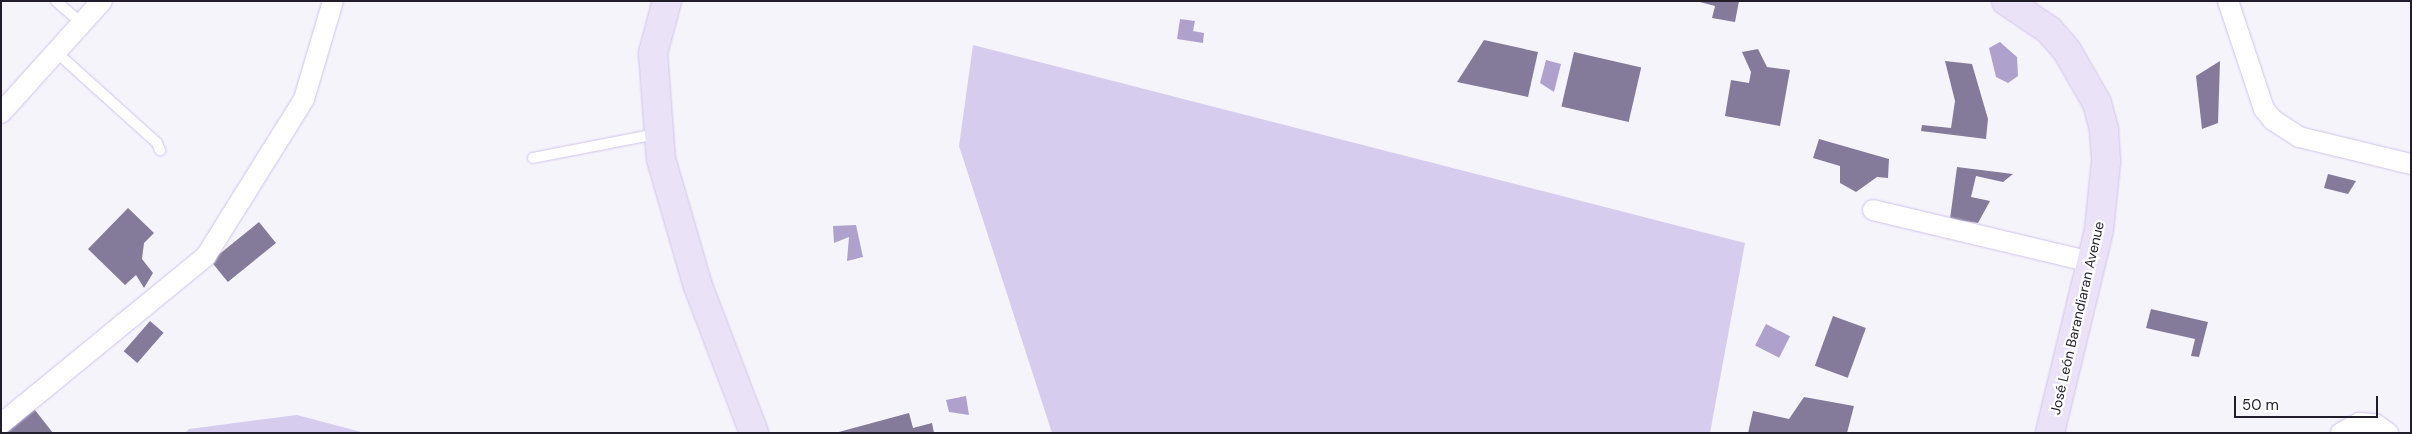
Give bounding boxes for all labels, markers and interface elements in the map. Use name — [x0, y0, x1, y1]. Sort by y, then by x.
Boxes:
street label: José León Barandiaran Avenue — [2047, 220, 2107, 416]
scale bar — [2237, 386, 2381, 418]
text: 50 m — [2242, 395, 2279, 415]

